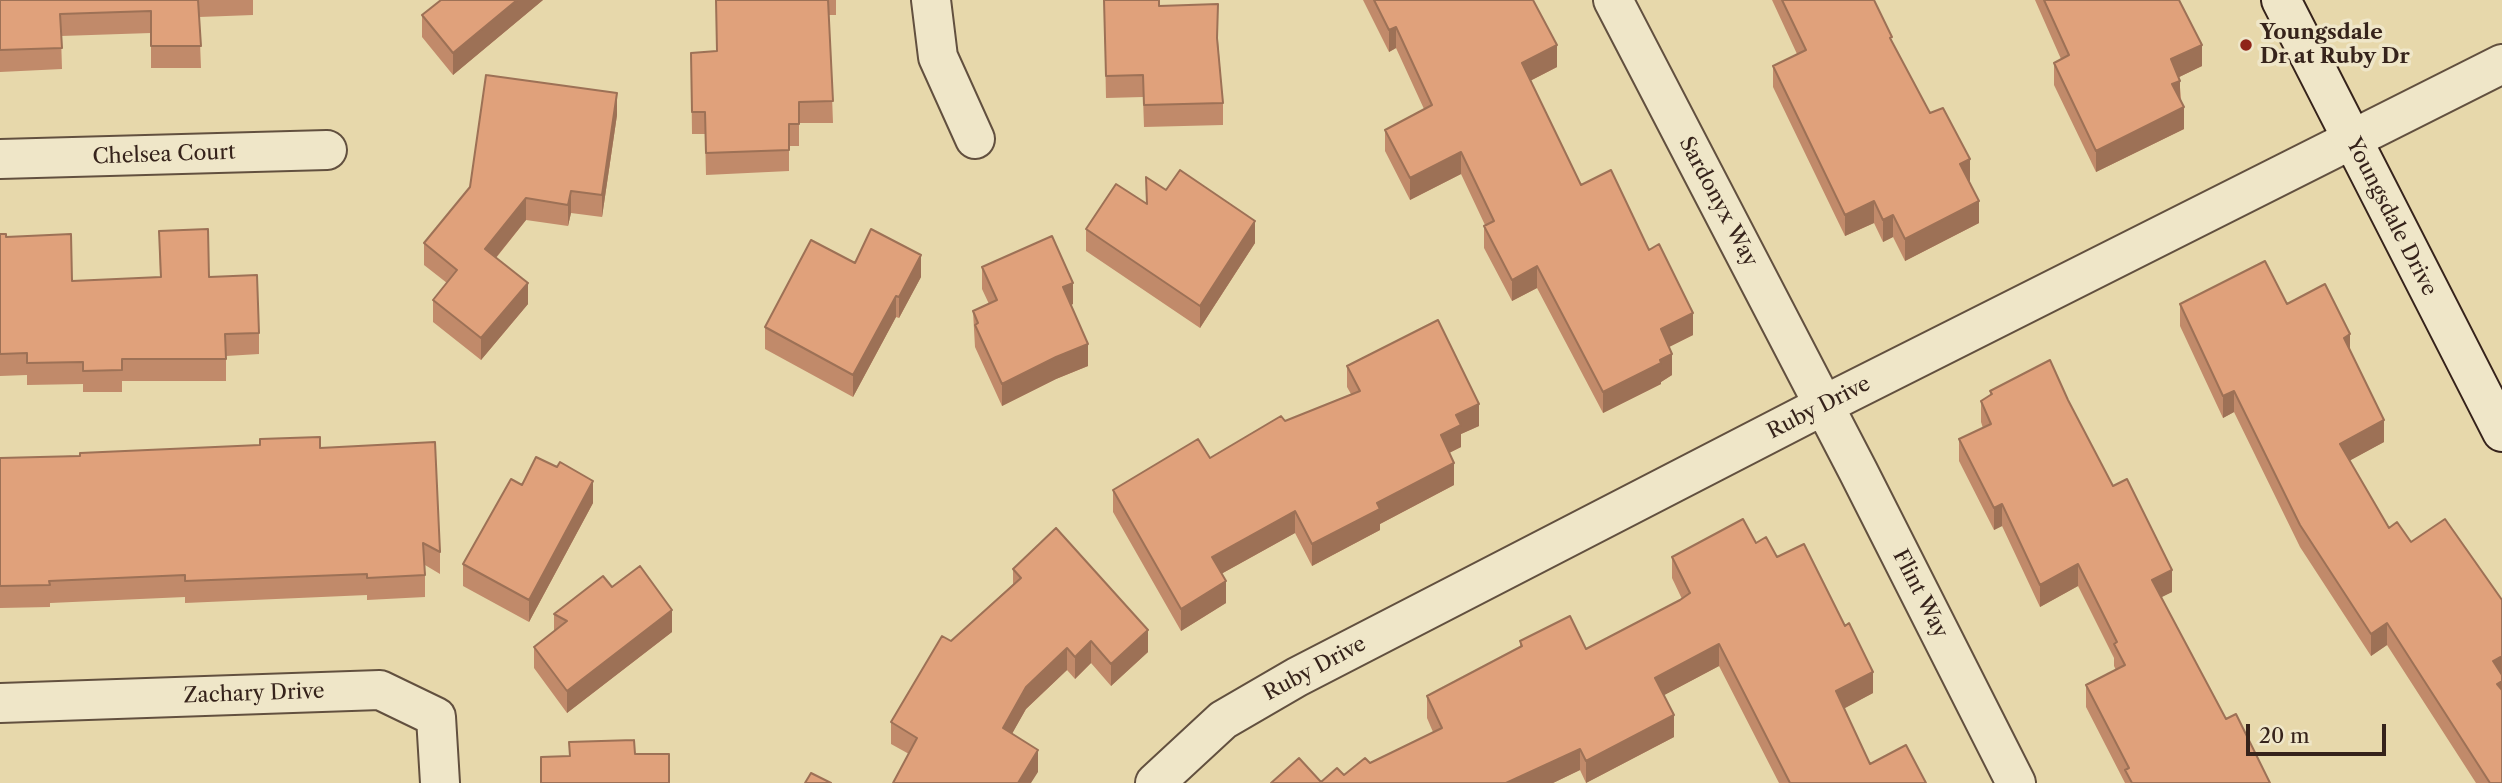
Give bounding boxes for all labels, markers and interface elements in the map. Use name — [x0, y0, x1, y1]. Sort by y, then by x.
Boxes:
place label: Youngsdale Dr at Ruby Dr — [2260, 20, 2410, 70]
marker: Youngsdale Dr at Ruby Dr — [2238, 37, 2254, 53]
street label: Sardonyx Way — [1673, 133, 1763, 271]
street label: Youngsdale Drive — [2340, 134, 2442, 300]
street label: Chelsea Court — [92, 140, 236, 170]
street label: Ruby Drive — [1763, 371, 1875, 445]
street label: Flint Way — [1887, 546, 1953, 642]
street label: Ruby Drive — [1259, 632, 1371, 706]
street label: Zachary Drive — [183, 679, 325, 709]
scale bar — [2250, 710, 2390, 754]
text: 20 m — [2259, 723, 2310, 748]

